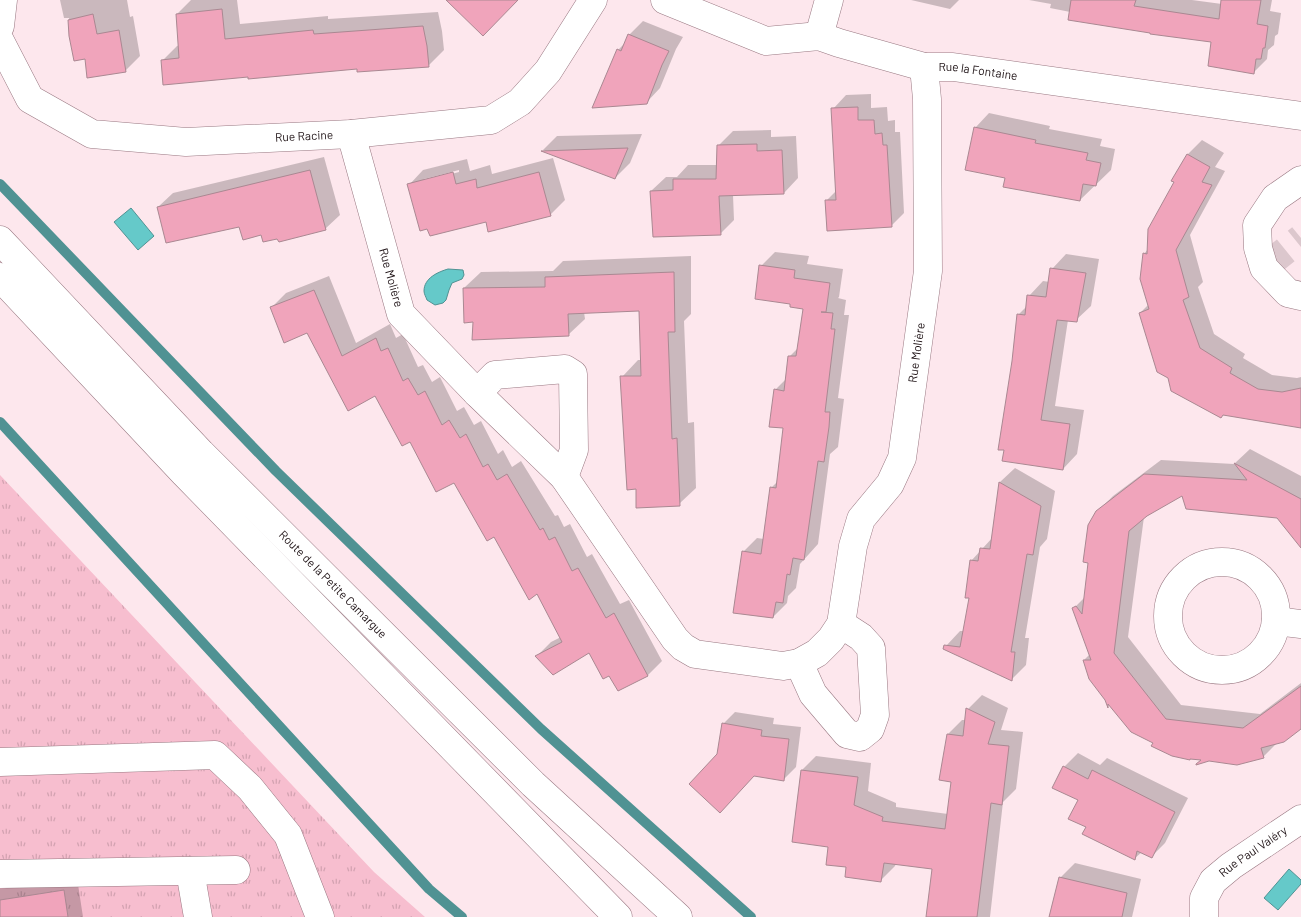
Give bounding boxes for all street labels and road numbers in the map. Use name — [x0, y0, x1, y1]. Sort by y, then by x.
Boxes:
street label: Rue la Fontaine — [938, 59, 1019, 82]
street label: Rue Racine — [275, 127, 333, 144]
street label: Rue Molière — [377, 246, 407, 308]
street label: Rue Molière — [905, 321, 927, 384]
street label: Route de la Petite Camargue — [277, 527, 390, 640]
street label: Rue Paul Valéry — [1216, 822, 1290, 879]

